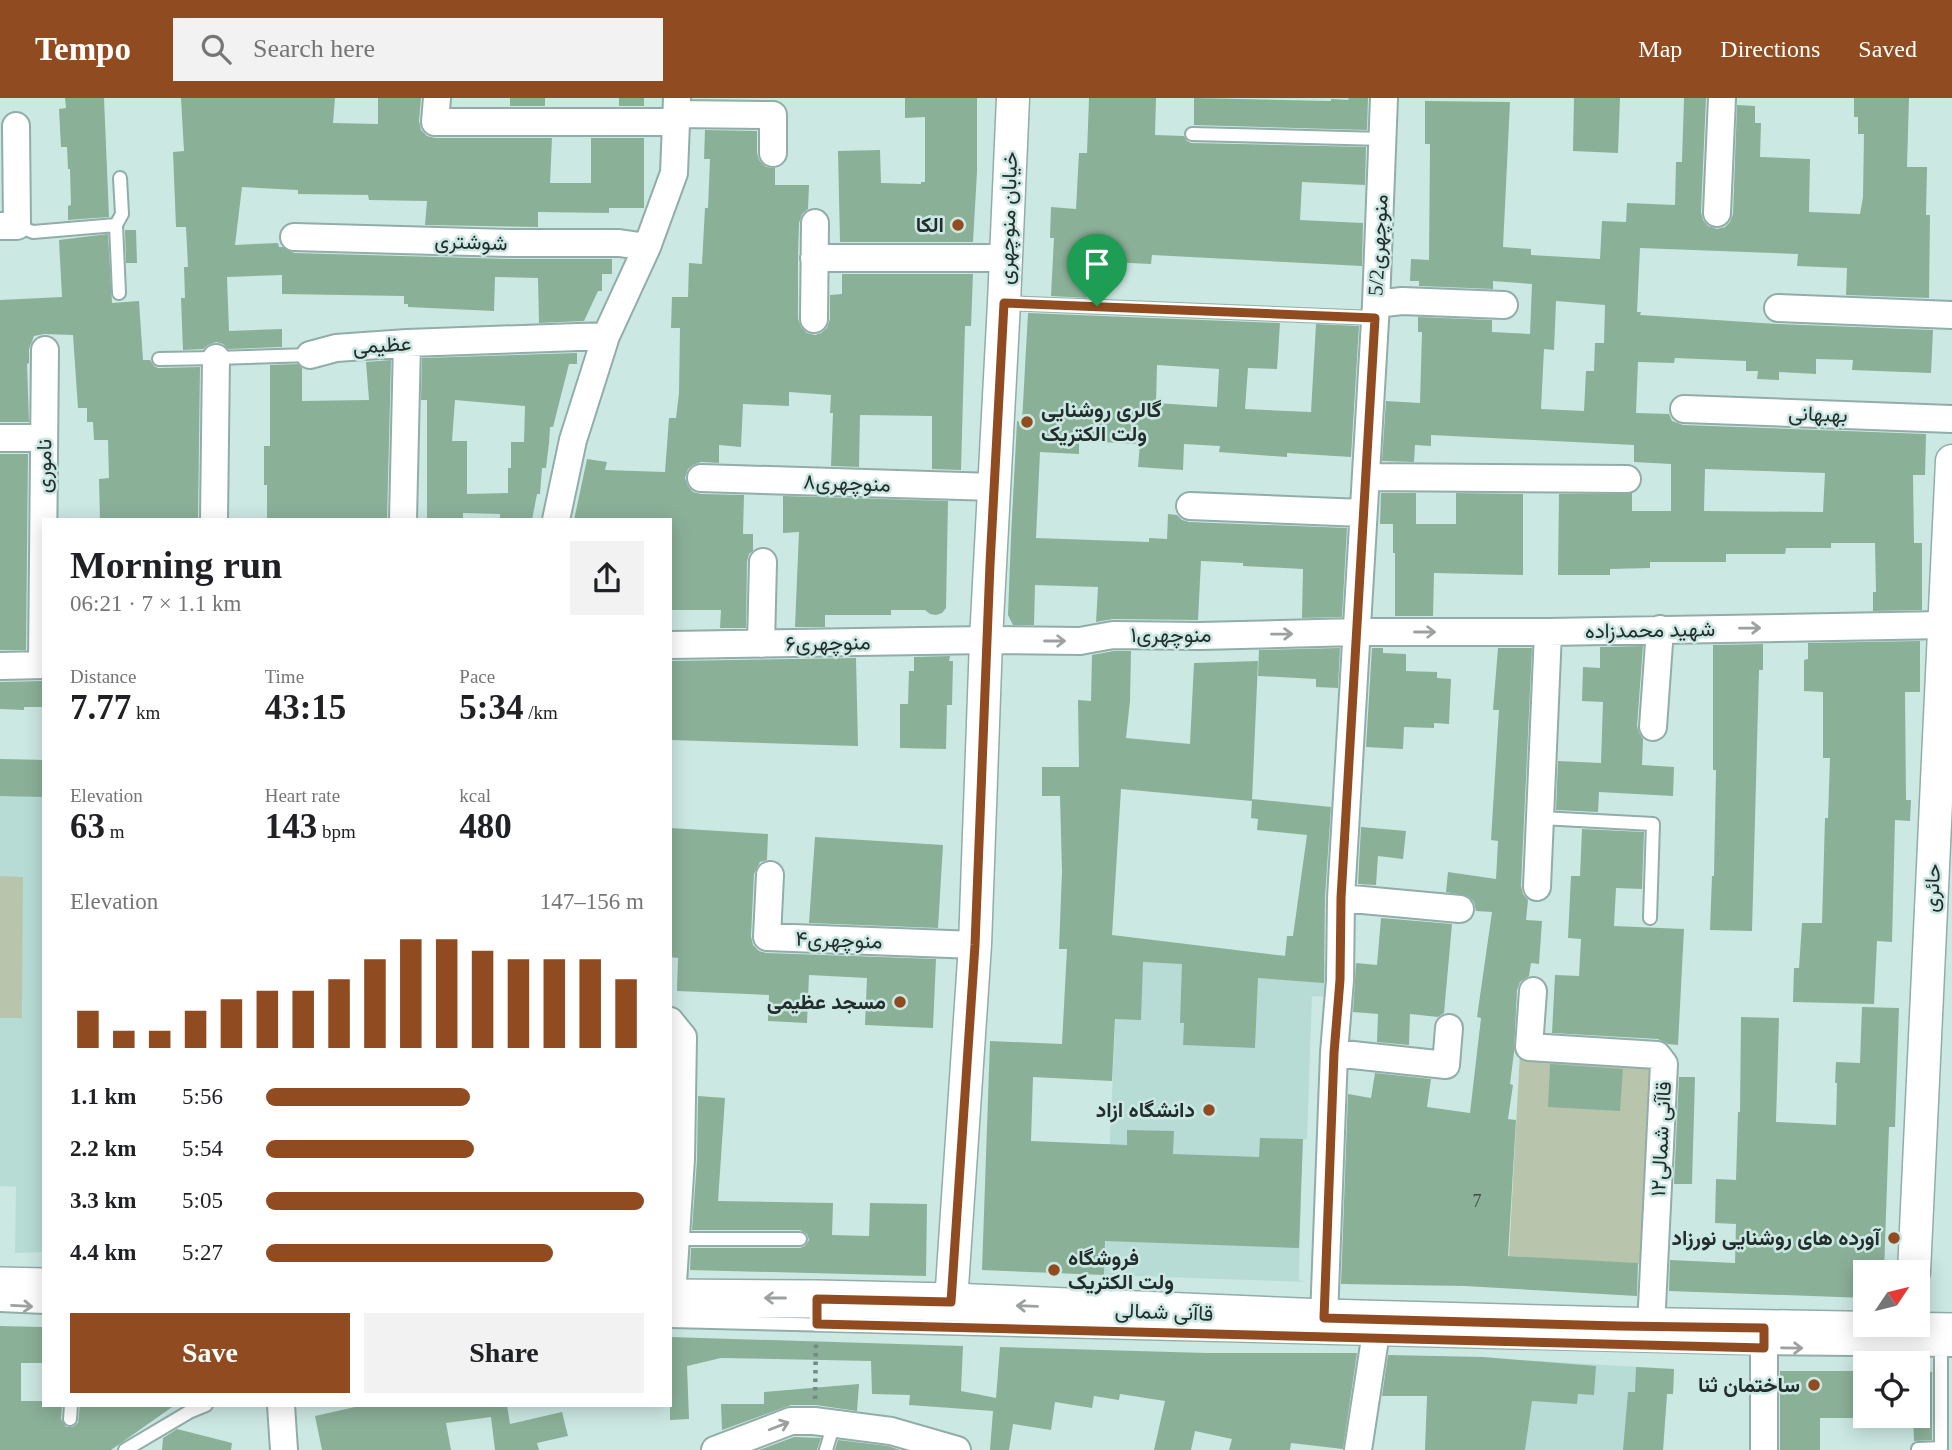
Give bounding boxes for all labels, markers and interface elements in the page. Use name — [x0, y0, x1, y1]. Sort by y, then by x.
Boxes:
search box — [173, 18, 663, 81]
icon: search — [197, 30, 235, 68]
text: Tempo — [35, 31, 131, 67]
text: Search here — [253, 34, 375, 63]
text: Map — [1638, 36, 1682, 62]
text: Directions — [1720, 36, 1820, 62]
text: Saved — [1858, 36, 1917, 62]
street label: خیابان منوچهری — [994, 151, 1024, 285]
street label: 5/2منوچهری — [1363, 193, 1395, 297]
place label: الکا — [916, 213, 944, 237]
marker: الکا — [950, 217, 966, 233]
street label: شوشتری — [434, 229, 508, 256]
pin — [1067, 234, 1127, 306]
icon: arrive — [1078, 245, 1116, 283]
street label: عظیمی — [352, 331, 412, 359]
place label: گالری روشنایی ولت الکتریک — [1041, 398, 1161, 447]
street label: بهبهانی — [1788, 401, 1848, 428]
marker: گالری روشنایی ولت الکتریک — [1019, 414, 1035, 430]
street label: ناموری — [32, 439, 57, 493]
street label: منوچهری۸ — [803, 469, 891, 499]
button: share — [570, 541, 644, 615]
text: Morning run — [70, 544, 282, 586]
text: 06:21 · 7 × 1.1 km — [70, 591, 241, 616]
street label: شهید محمدزاده — [1585, 617, 1715, 644]
one-way arrow — [1738, 621, 1761, 635]
street label: منوچهری۱ — [1130, 623, 1212, 649]
one-way arrow — [1413, 625, 1436, 639]
one-way arrow — [1270, 627, 1293, 640]
street label: منوچهری۶ — [785, 630, 871, 658]
one-way arrow — [1043, 634, 1066, 648]
text: Distance — [70, 666, 136, 687]
text: Time — [265, 666, 304, 687]
text: Pace — [459, 666, 495, 687]
text: 7.77 — [70, 688, 131, 727]
text: 43:15 — [265, 688, 346, 727]
text: 5:34 — [459, 688, 523, 727]
text: km — [131, 702, 160, 723]
text: /km — [523, 702, 558, 723]
text: Elevation — [70, 785, 143, 806]
text: Heart rate — [265, 785, 340, 806]
text: kcal — [459, 785, 491, 806]
text: 63 — [70, 807, 105, 846]
text: 143 — [265, 807, 317, 846]
text: 480 — [459, 807, 512, 846]
text: m — [105, 821, 125, 842]
text: bpm — [317, 821, 356, 842]
street label: حائری — [1919, 863, 1946, 913]
text: Elevation — [70, 889, 158, 914]
text: 147–156 m — [540, 889, 644, 914]
street label: منوچهری۴ — [795, 926, 883, 956]
place label: مسجد عظیمی — [767, 990, 886, 1014]
marker: مسجد عظیمی — [892, 994, 908, 1010]
street label: قاآنی شمالی۱۲ — [1646, 1081, 1676, 1197]
text: 1.1 km — [70, 1084, 136, 1109]
text: 5:56 — [182, 1084, 223, 1109]
place label: دانشگاه ازاد — [1096, 1098, 1195, 1123]
marker: دانشگاه ازاد — [1201, 1102, 1217, 1118]
text: 2.2 km — [70, 1136, 136, 1161]
text: 5:54 — [182, 1136, 223, 1161]
text: 3.3 km — [70, 1188, 136, 1213]
text: 5:05 — [182, 1188, 223, 1213]
house number: 7 — [1473, 1191, 1482, 1211]
place label: آورده های روشنایی نورزاد — [1672, 1226, 1882, 1251]
marker: آورده های روشنایی نورزاد — [1886, 1230, 1902, 1246]
text: 4.4 km — [70, 1240, 136, 1265]
text: 5:27 — [182, 1240, 223, 1265]
place label: فروشگاه ولت الکتریک — [1068, 1246, 1174, 1295]
north arrow — [1853, 1260, 1930, 1337]
map controls — [1853, 1260, 1930, 1428]
marker: فروشگاه ولت الکتریک — [1046, 1262, 1062, 1278]
one-way arrow — [764, 1292, 787, 1305]
street label: قاآنی شمالی — [1114, 1298, 1214, 1326]
one-way arrow — [1015, 1299, 1038, 1312]
one-way arrow — [10, 1300, 33, 1313]
button: Save — [70, 1313, 350, 1393]
button: Share — [364, 1313, 644, 1393]
one-way arrow — [1780, 1342, 1803, 1355]
button: locate — [1853, 1351, 1930, 1428]
place label: ساختمان ثنا — [1698, 1373, 1800, 1397]
marker: ساختمان ثنا — [1806, 1377, 1822, 1393]
one-way arrow — [768, 1419, 790, 1431]

